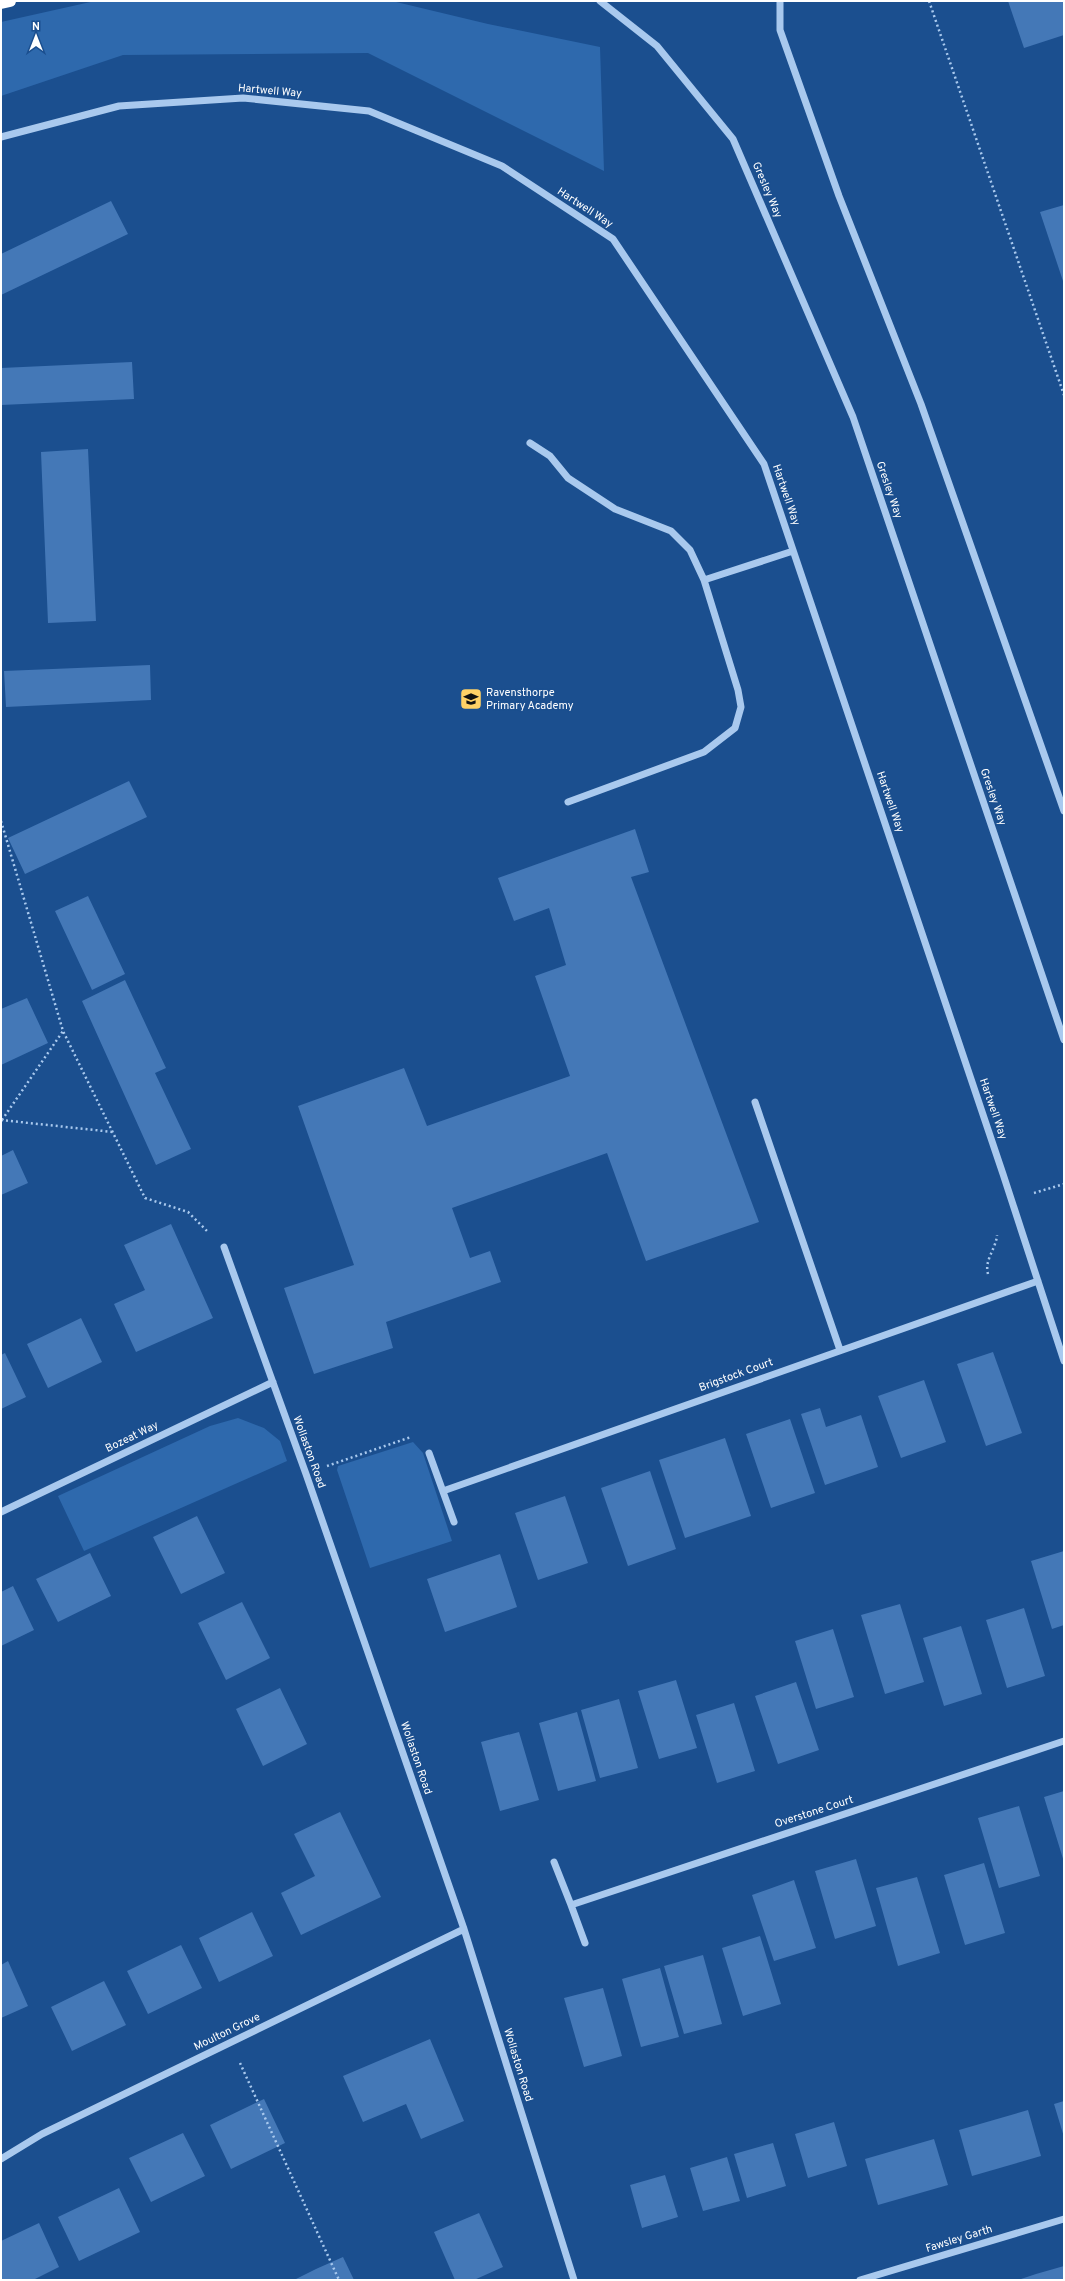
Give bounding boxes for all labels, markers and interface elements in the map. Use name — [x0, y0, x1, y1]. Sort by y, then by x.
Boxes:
north arrow — [16, 16, 56, 56]
text: N — [32, 20, 40, 34]
street label: Hartwell Way — [237, 81, 303, 101]
street label: Gresley Way — [749, 160, 785, 220]
street label: Hartwell Way — [554, 185, 616, 231]
street label: Gresley Way — [873, 459, 905, 521]
street label: Hartwell Way — [769, 462, 803, 528]
school or university icon: Ravensthorpe Primary Academy — [458, 686, 484, 712]
place label: Ravensthorpe Primary Academy — [486, 686, 574, 713]
street label: Gresley Way — [977, 766, 1009, 828]
street label: Hartwell Way — [873, 769, 907, 835]
street label: Hartwell Way — [976, 1076, 1010, 1142]
street label: Brigstock Court — [697, 1355, 775, 1395]
street label: Wollaston Road — [289, 1414, 329, 1490]
street label: Bozeat Way — [103, 1418, 161, 1456]
street label: Wollaston Road — [397, 1720, 435, 1796]
street label: Overstone Court — [773, 1793, 855, 1831]
street label: Moulton Grove — [192, 2010, 263, 2054]
street label: Wollaston Road — [500, 2027, 536, 2103]
street label: Fawsley Garth — [924, 2222, 994, 2256]

